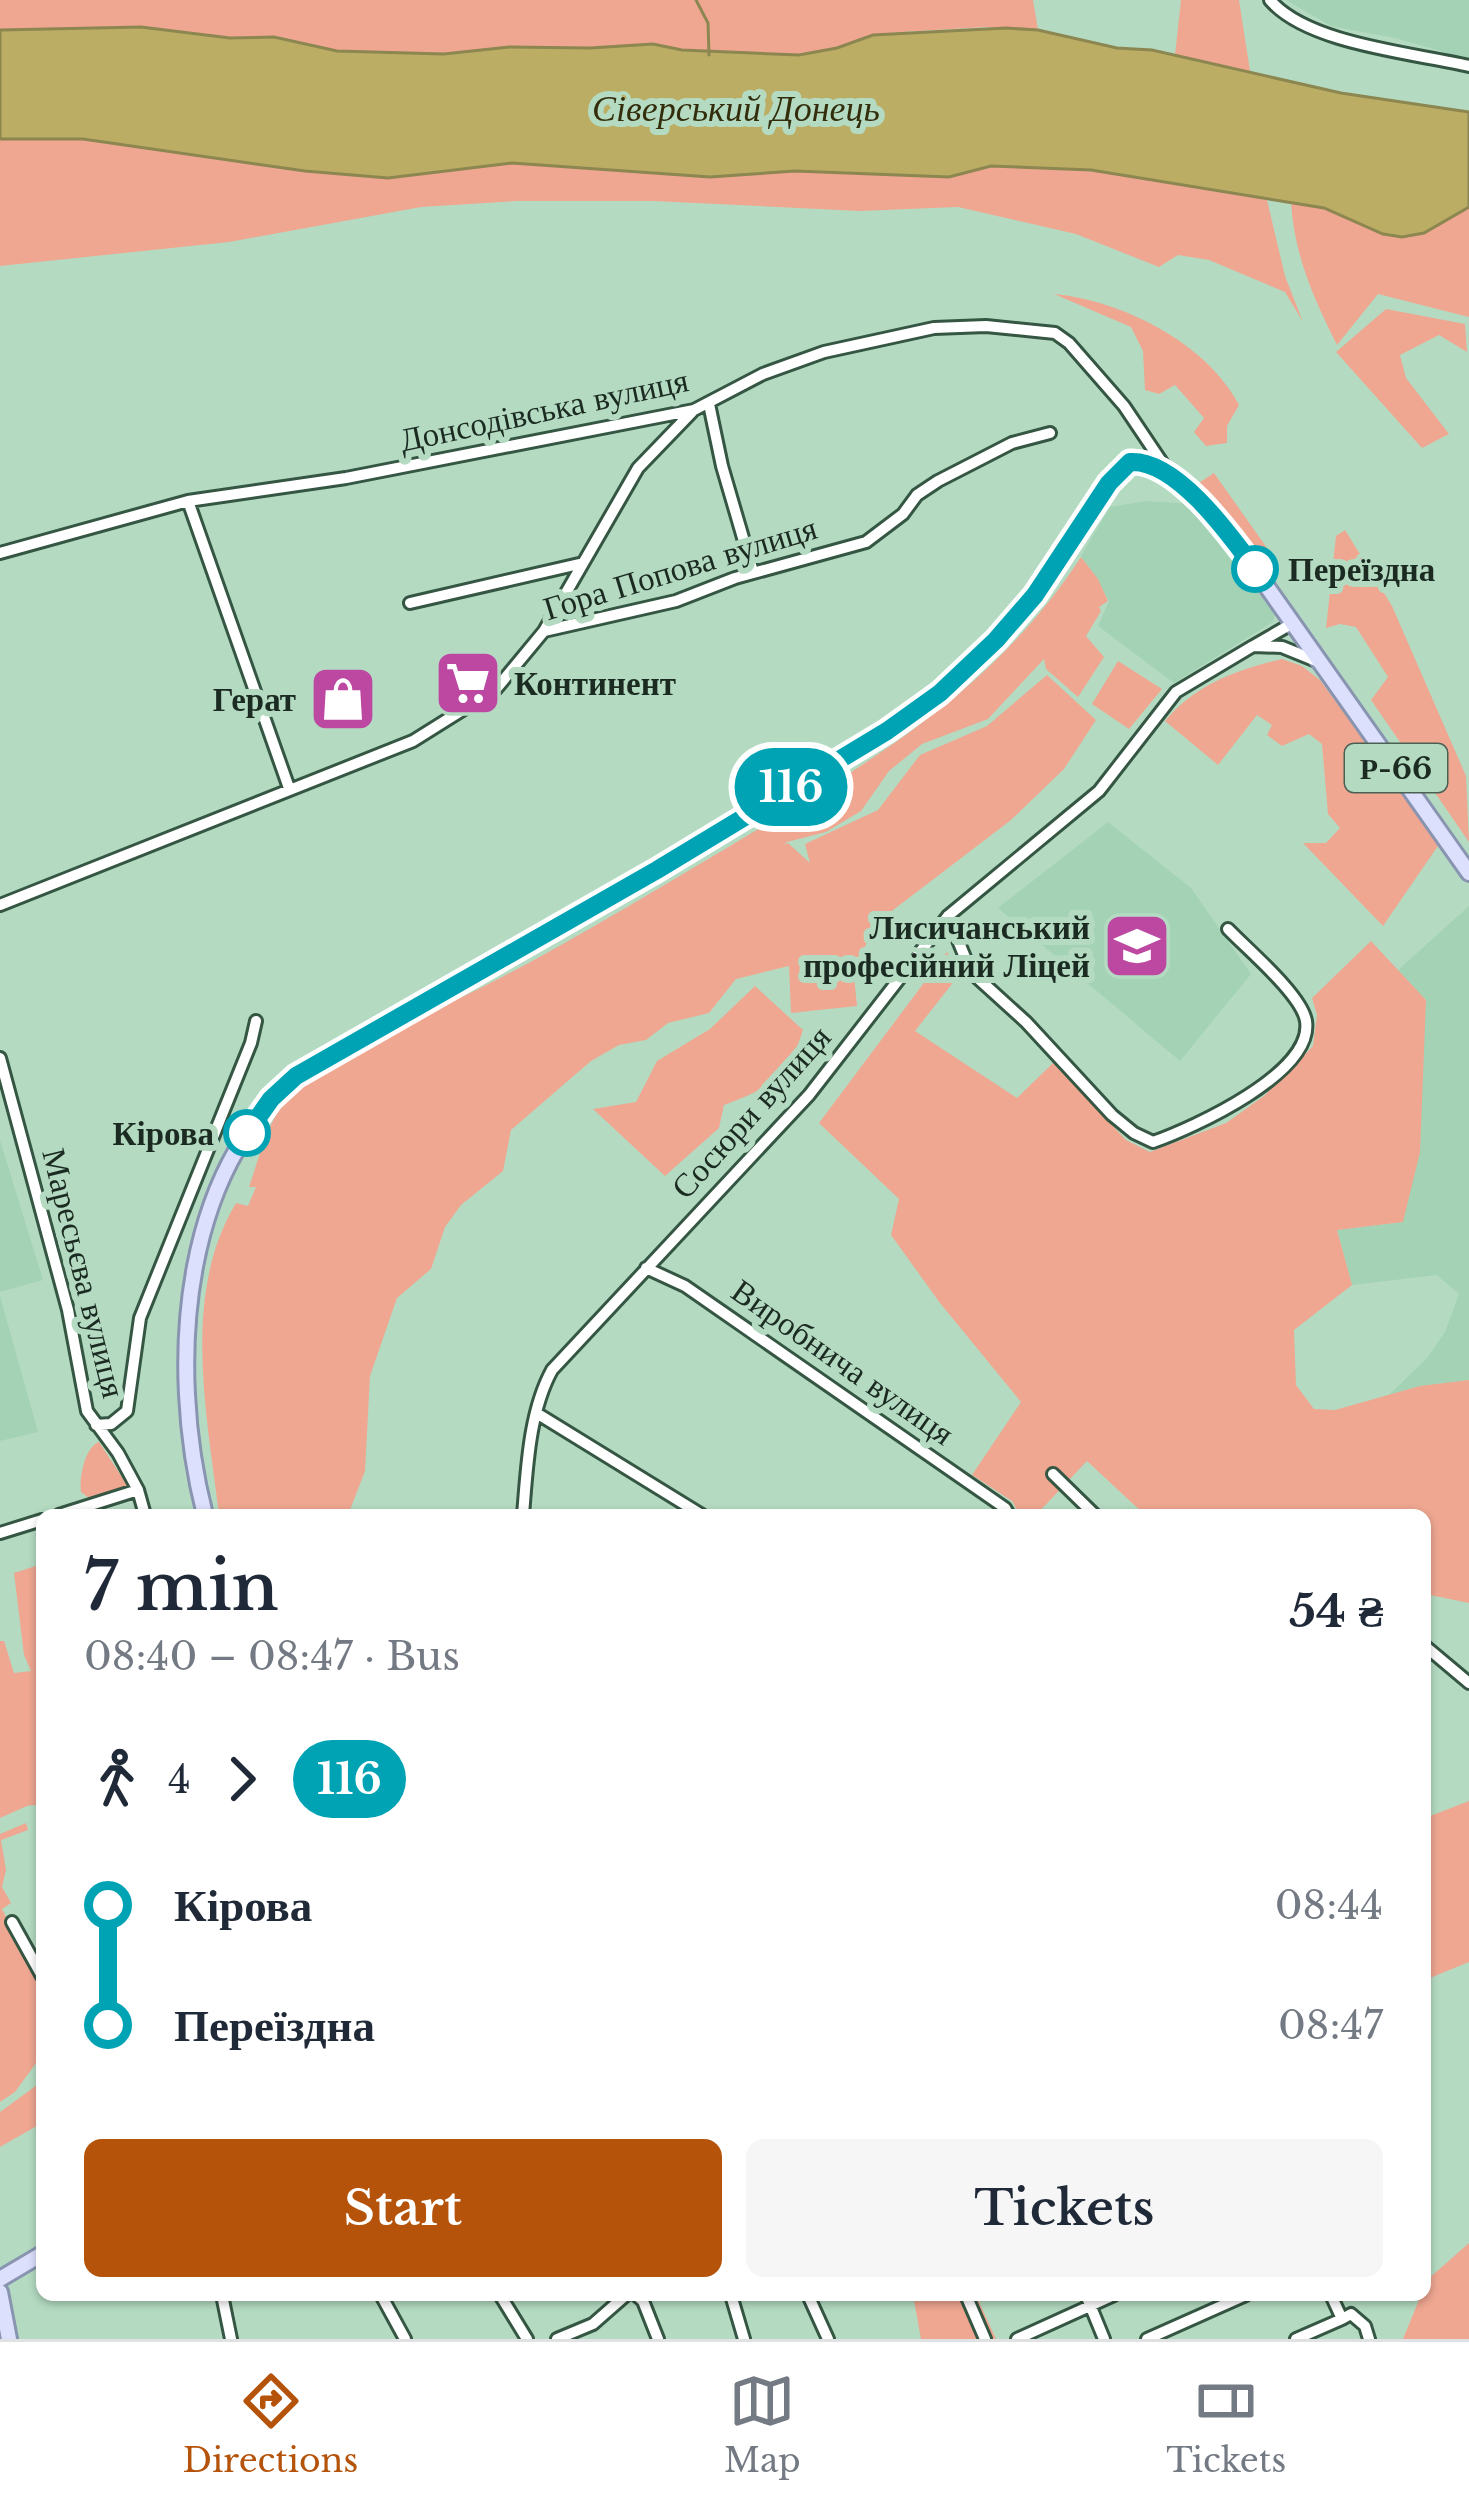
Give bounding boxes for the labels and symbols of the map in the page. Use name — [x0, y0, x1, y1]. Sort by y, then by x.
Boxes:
water label: Сіверський Донець — [592, 86, 880, 131]
street label: Донсодівська вулиця — [396, 359, 692, 461]
street label: Гора Попова вулиця — [538, 507, 822, 629]
marker: Переїздна — [1233, 547, 1277, 591]
place label: Переїздна — [1288, 549, 1435, 590]
supermarket icon: Континент — [433, 648, 503, 718]
place label: Континент — [514, 663, 676, 704]
shop icon: Герат — [308, 664, 378, 734]
place label: Герат — [213, 679, 296, 720]
road number: Р-66 — [1345, 744, 1447, 792]
line badge: 116 — [722, 748, 860, 826]
place label: Лисичанський професійний Ліцей — [803, 907, 1090, 986]
school or university icon: Лисичанський професійний Ліцей — [1102, 911, 1172, 981]
street label: Сосюри вулиця — [663, 1017, 839, 1207]
marker: Кірова — [225, 1111, 269, 1155]
place label: Кірова — [113, 1113, 214, 1154]
street label: Маресьєва вулиця — [33, 1144, 135, 1402]
street label: Виробнича вулиця — [724, 1270, 962, 1454]

